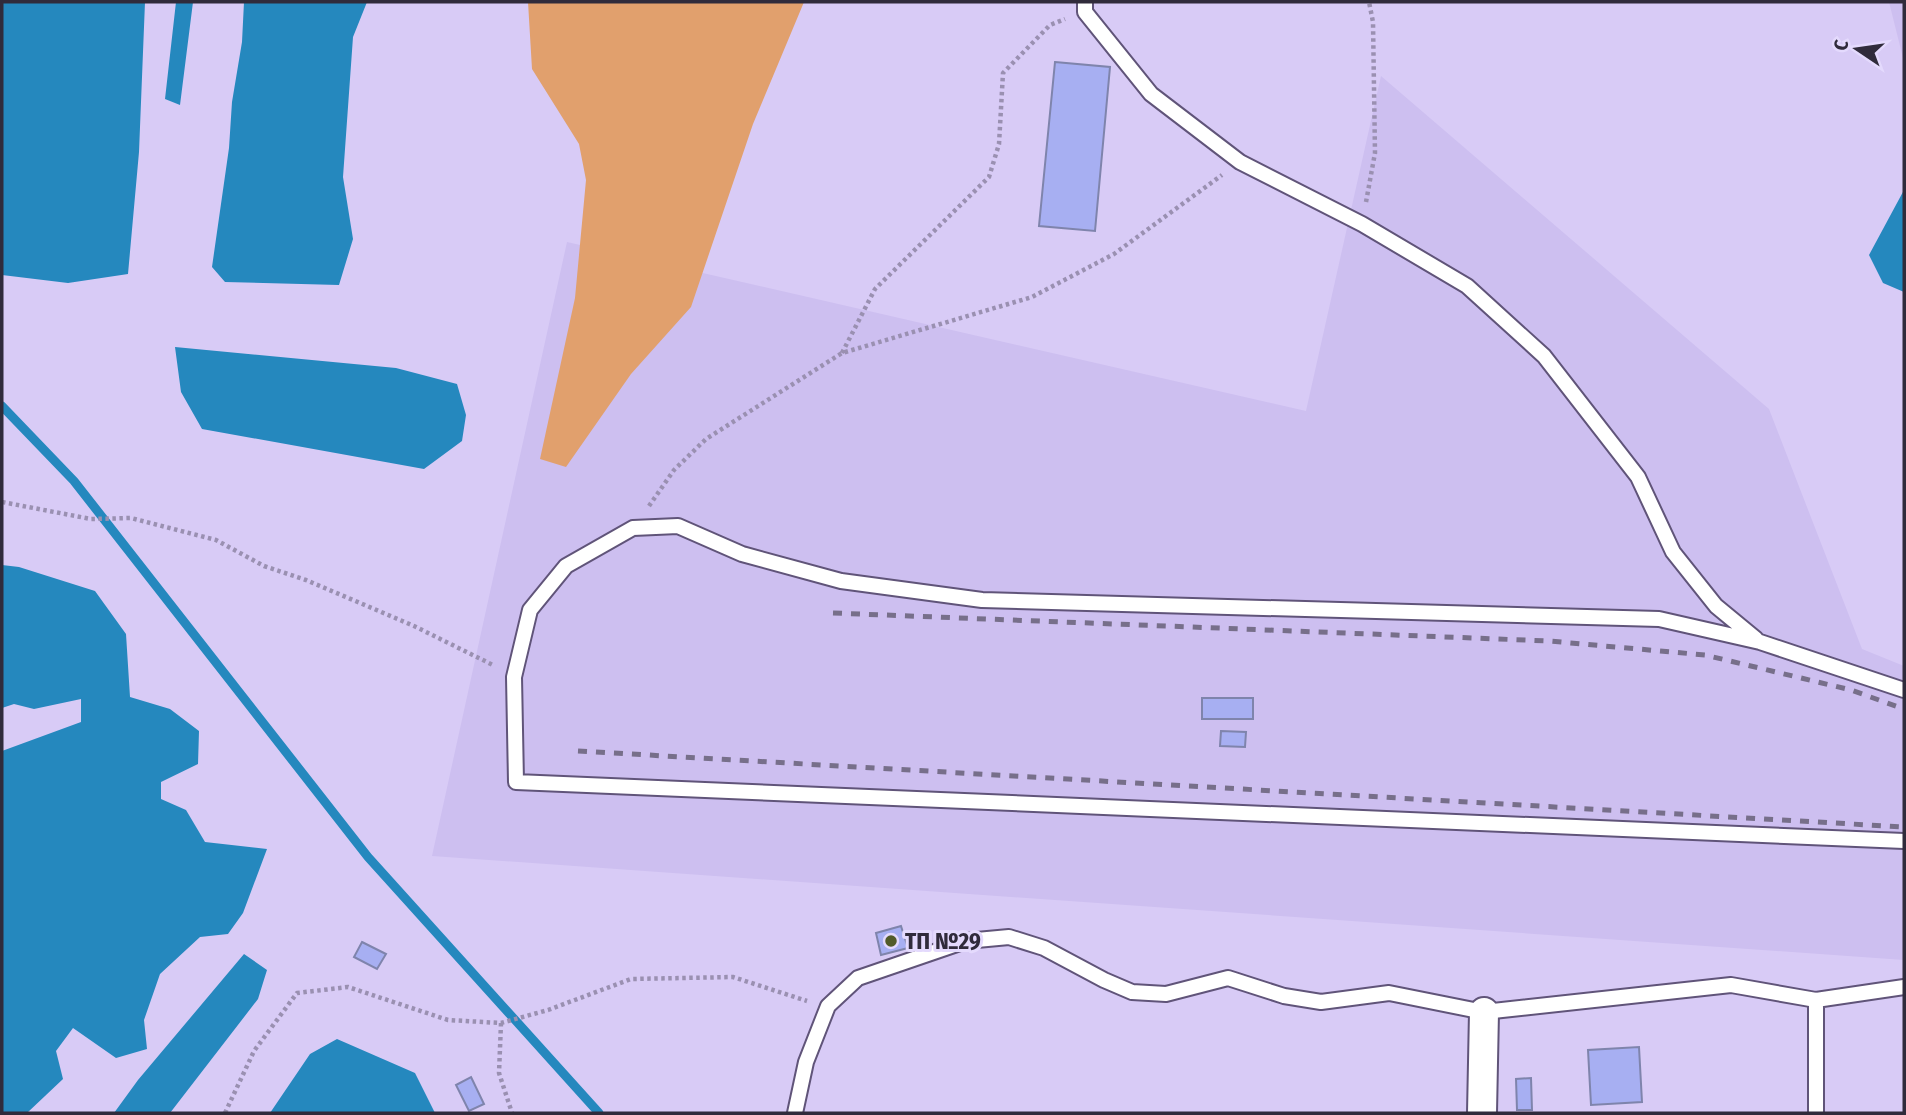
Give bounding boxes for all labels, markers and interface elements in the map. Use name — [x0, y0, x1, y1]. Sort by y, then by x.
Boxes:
north arrow — [1822, 14, 1892, 84]
text: С — [1829, 38, 1853, 53]
place label: ТП №29 — [905, 927, 981, 955]
marker: ТП №29 — [883, 933, 899, 949]

